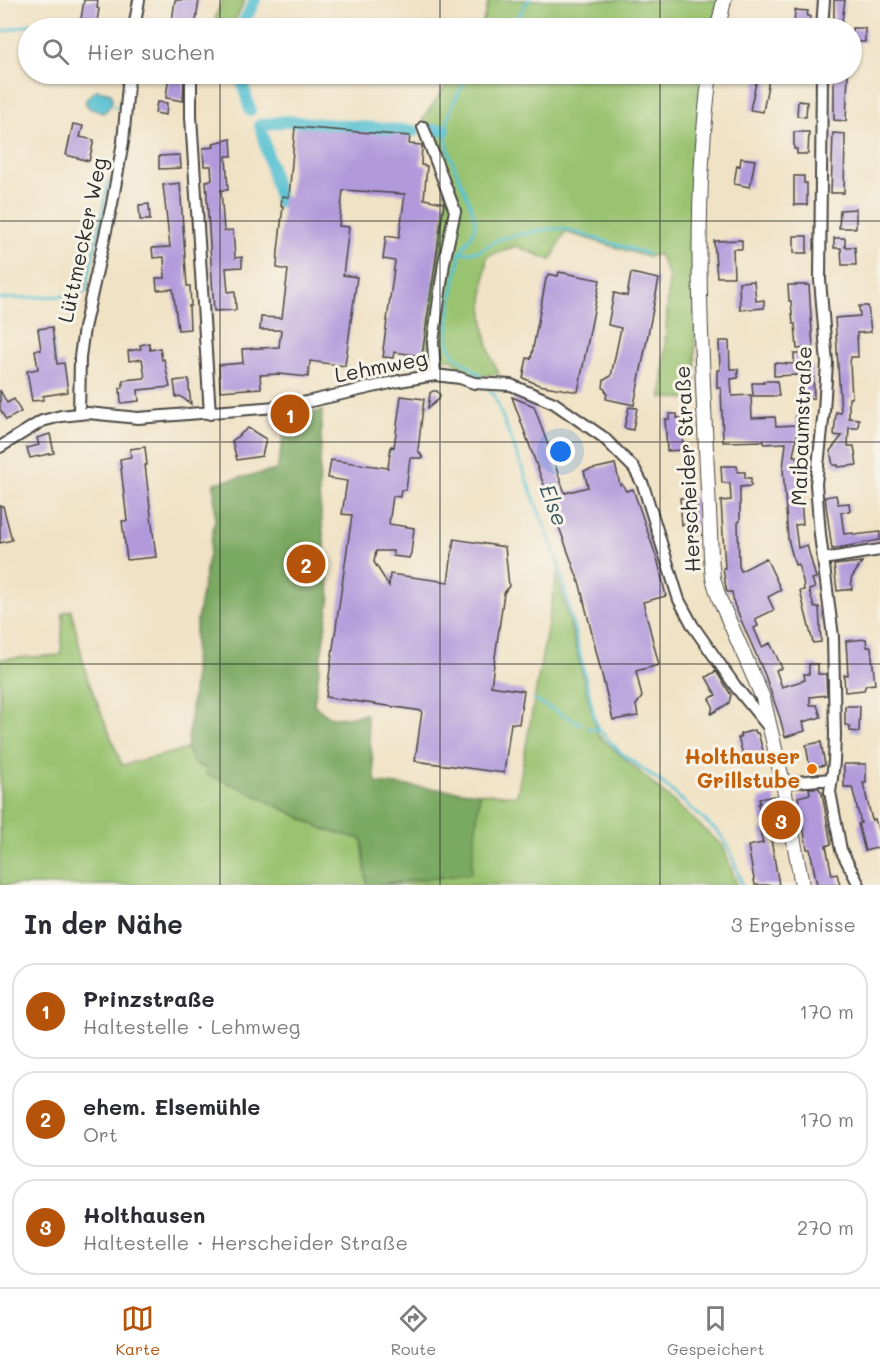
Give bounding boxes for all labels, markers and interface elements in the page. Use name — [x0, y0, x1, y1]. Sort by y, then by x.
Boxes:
search box — [18, 18, 862, 84]
icon: search — [39, 35, 72, 68]
text: Hier suchen — [87, 37, 215, 66]
street label: Lüttmecker Weg — [51, 155, 112, 325]
street label: Lehmweg — [332, 343, 429, 388]
street label: Maibaumstraße — [784, 345, 817, 507]
street label: Herscheider Straße — [668, 365, 705, 573]
pin: 1 — [270, 392, 310, 436]
your location — [546, 437, 575, 466]
water label: Else — [533, 480, 576, 530]
pin: 2 — [286, 542, 326, 586]
place label: Holthauser Grillstube — [684, 742, 800, 793]
marker: Holthauser Grillstube — [805, 762, 819, 776]
pin: 3 — [762, 798, 800, 842]
text: In der Nähe — [24, 907, 183, 941]
text: 3 Ergebnisse — [731, 911, 856, 937]
text: Prinzstraße — [83, 984, 215, 1013]
text: 1 — [41, 998, 50, 1024]
text: 170 m — [799, 998, 854, 1024]
text: Haltestelle · Lehmweg — [83, 1013, 300, 1039]
text: ehem. Elsemühle — [83, 1092, 260, 1121]
text: 2 — [40, 1106, 51, 1132]
text: 170 m — [799, 1106, 854, 1132]
text: Ort — [83, 1121, 118, 1147]
text: Holthausen — [83, 1200, 206, 1229]
text: 3 — [40, 1214, 52, 1240]
text: 270 m — [797, 1214, 854, 1240]
text: Haltestelle · Herscheider Straße — [83, 1229, 408, 1255]
tab: Karte — [115, 1302, 160, 1359]
tab: Route — [391, 1302, 436, 1359]
tab: Gespeichert — [667, 1302, 765, 1359]

